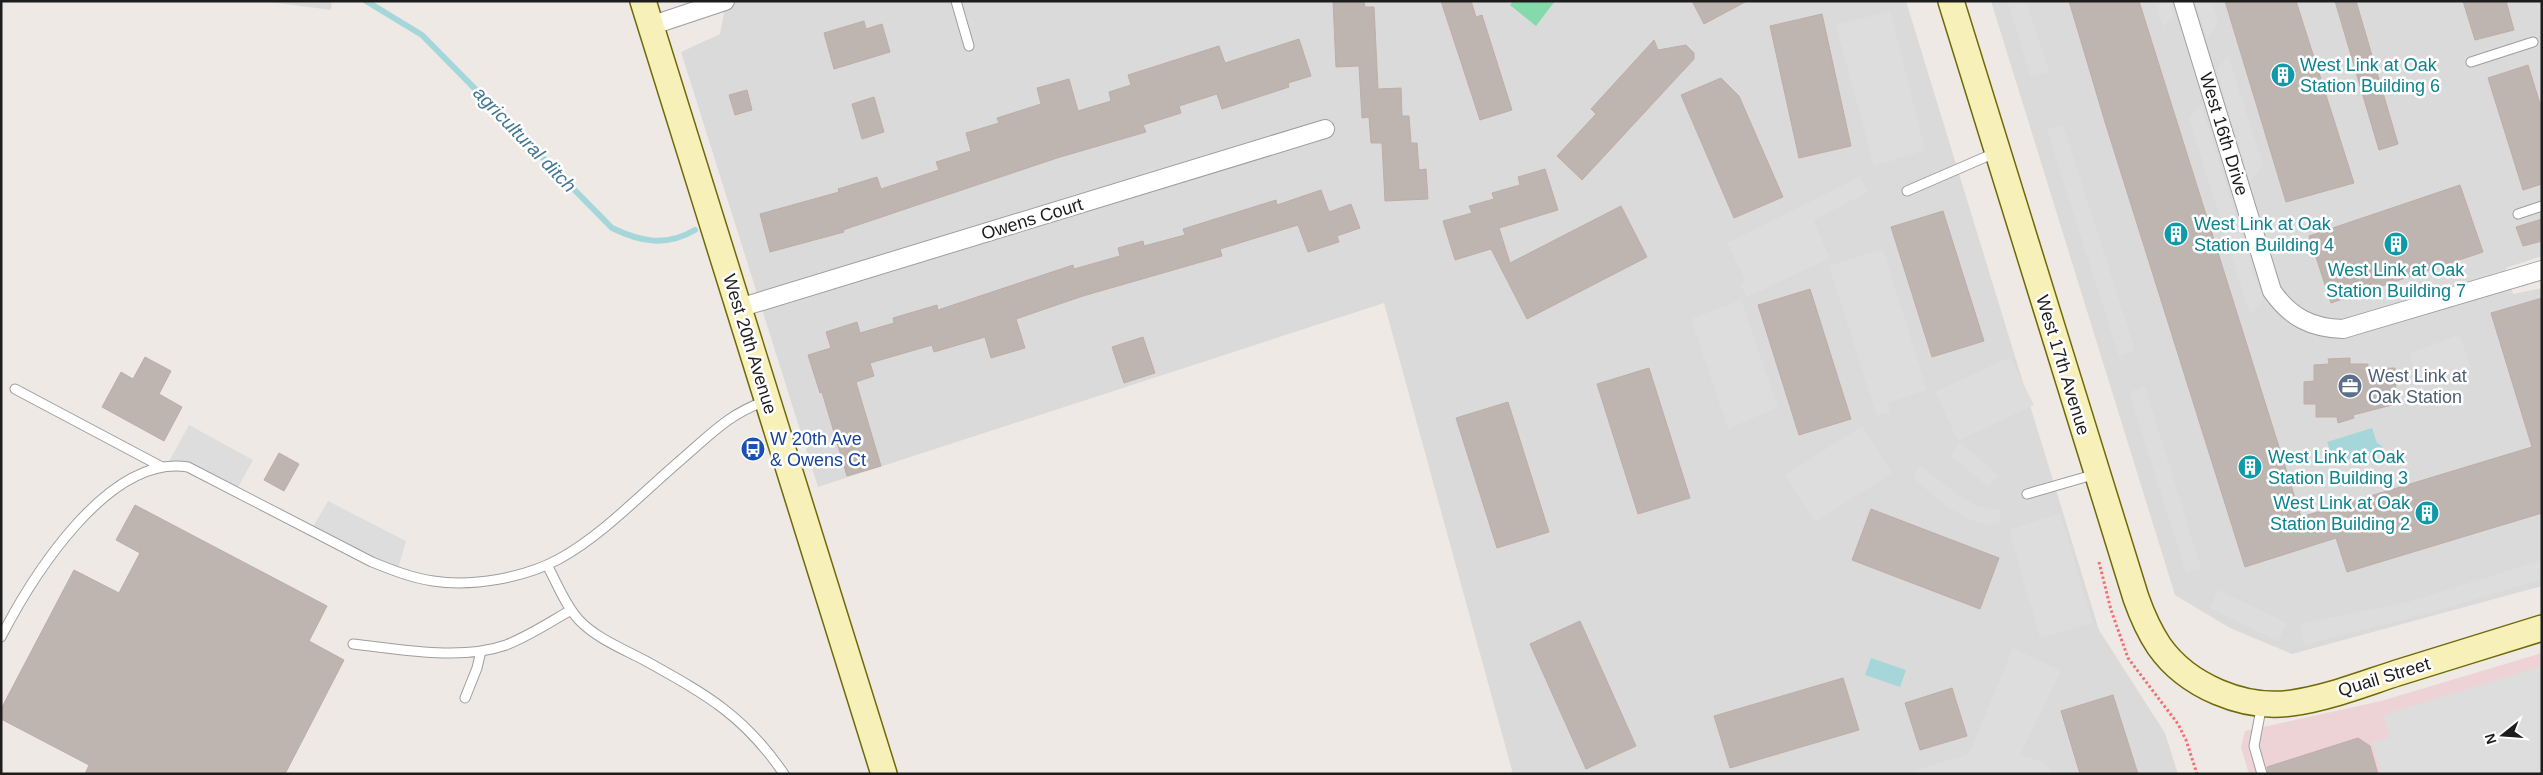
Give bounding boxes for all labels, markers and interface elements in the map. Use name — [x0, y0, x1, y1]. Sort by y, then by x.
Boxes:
place label: West Link at Oak Station Building 6 — [2300, 55, 2440, 96]
building icon: West Link at Oak Station Building 6 — [2270, 62, 2296, 88]
street label: West 16th Drive — [2196, 70, 2252, 198]
water label: agricultural ditch — [469, 82, 580, 196]
street label: Owens Court — [979, 194, 1085, 244]
place label: West Link at Oak Station Building 4 — [2194, 214, 2334, 255]
building icon: West Link at Oak Station Building 4 — [2163, 221, 2189, 247]
building icon: West Link at Oak Station Building 7 — [2383, 231, 2409, 257]
place label: West Link at Oak Station Building 7 — [2326, 260, 2466, 301]
street label: West 20th Avenue — [719, 272, 781, 416]
street label: West 17th Avenue — [2032, 293, 2094, 437]
place label: West Link at Oak Station — [2368, 366, 2467, 407]
office icon: West Link at Oak Station — [2337, 373, 2363, 399]
place label: W 20th Ave & Owens Ct — [770, 429, 866, 470]
bus stop icon: W 20th Ave & Owens Ct — [740, 436, 766, 462]
place label: West Link at Oak Station Building 3 — [2268, 447, 2408, 488]
building icon: West Link at Oak Station Building 3 — [2237, 454, 2263, 480]
place label: West Link at Oak Station Building 2 — [2270, 493, 2411, 534]
building icon: West Link at Oak Station Building 2 — [2414, 500, 2440, 526]
street label: Quail Street — [2336, 654, 2432, 700]
north arrow — [2478, 710, 2528, 760]
text: N — [2481, 732, 2500, 746]

